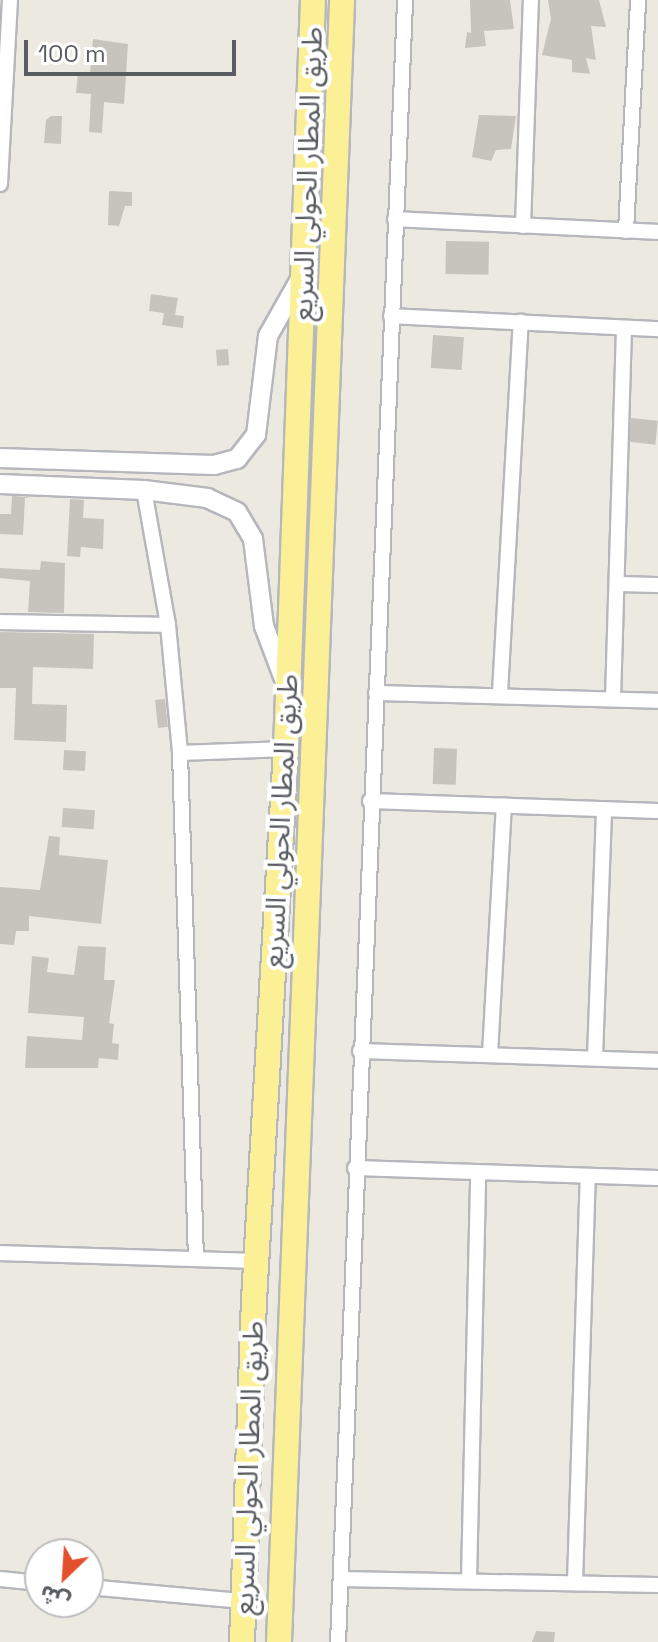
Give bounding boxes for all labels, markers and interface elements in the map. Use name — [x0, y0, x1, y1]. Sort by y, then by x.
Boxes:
scale bar — [28, 24, 240, 74]
street label: طريق المطار الحولي السريع — [285, 26, 329, 322]
text: 100 m — [38, 38, 106, 69]
street label: طريق المطار الحولي السريع — [256, 673, 304, 969]
street label: طريق المطار الحولي السريع — [226, 1320, 270, 1616]
north arrow — [24, 1538, 104, 1618]
text: ش — [35, 1579, 74, 1617]

